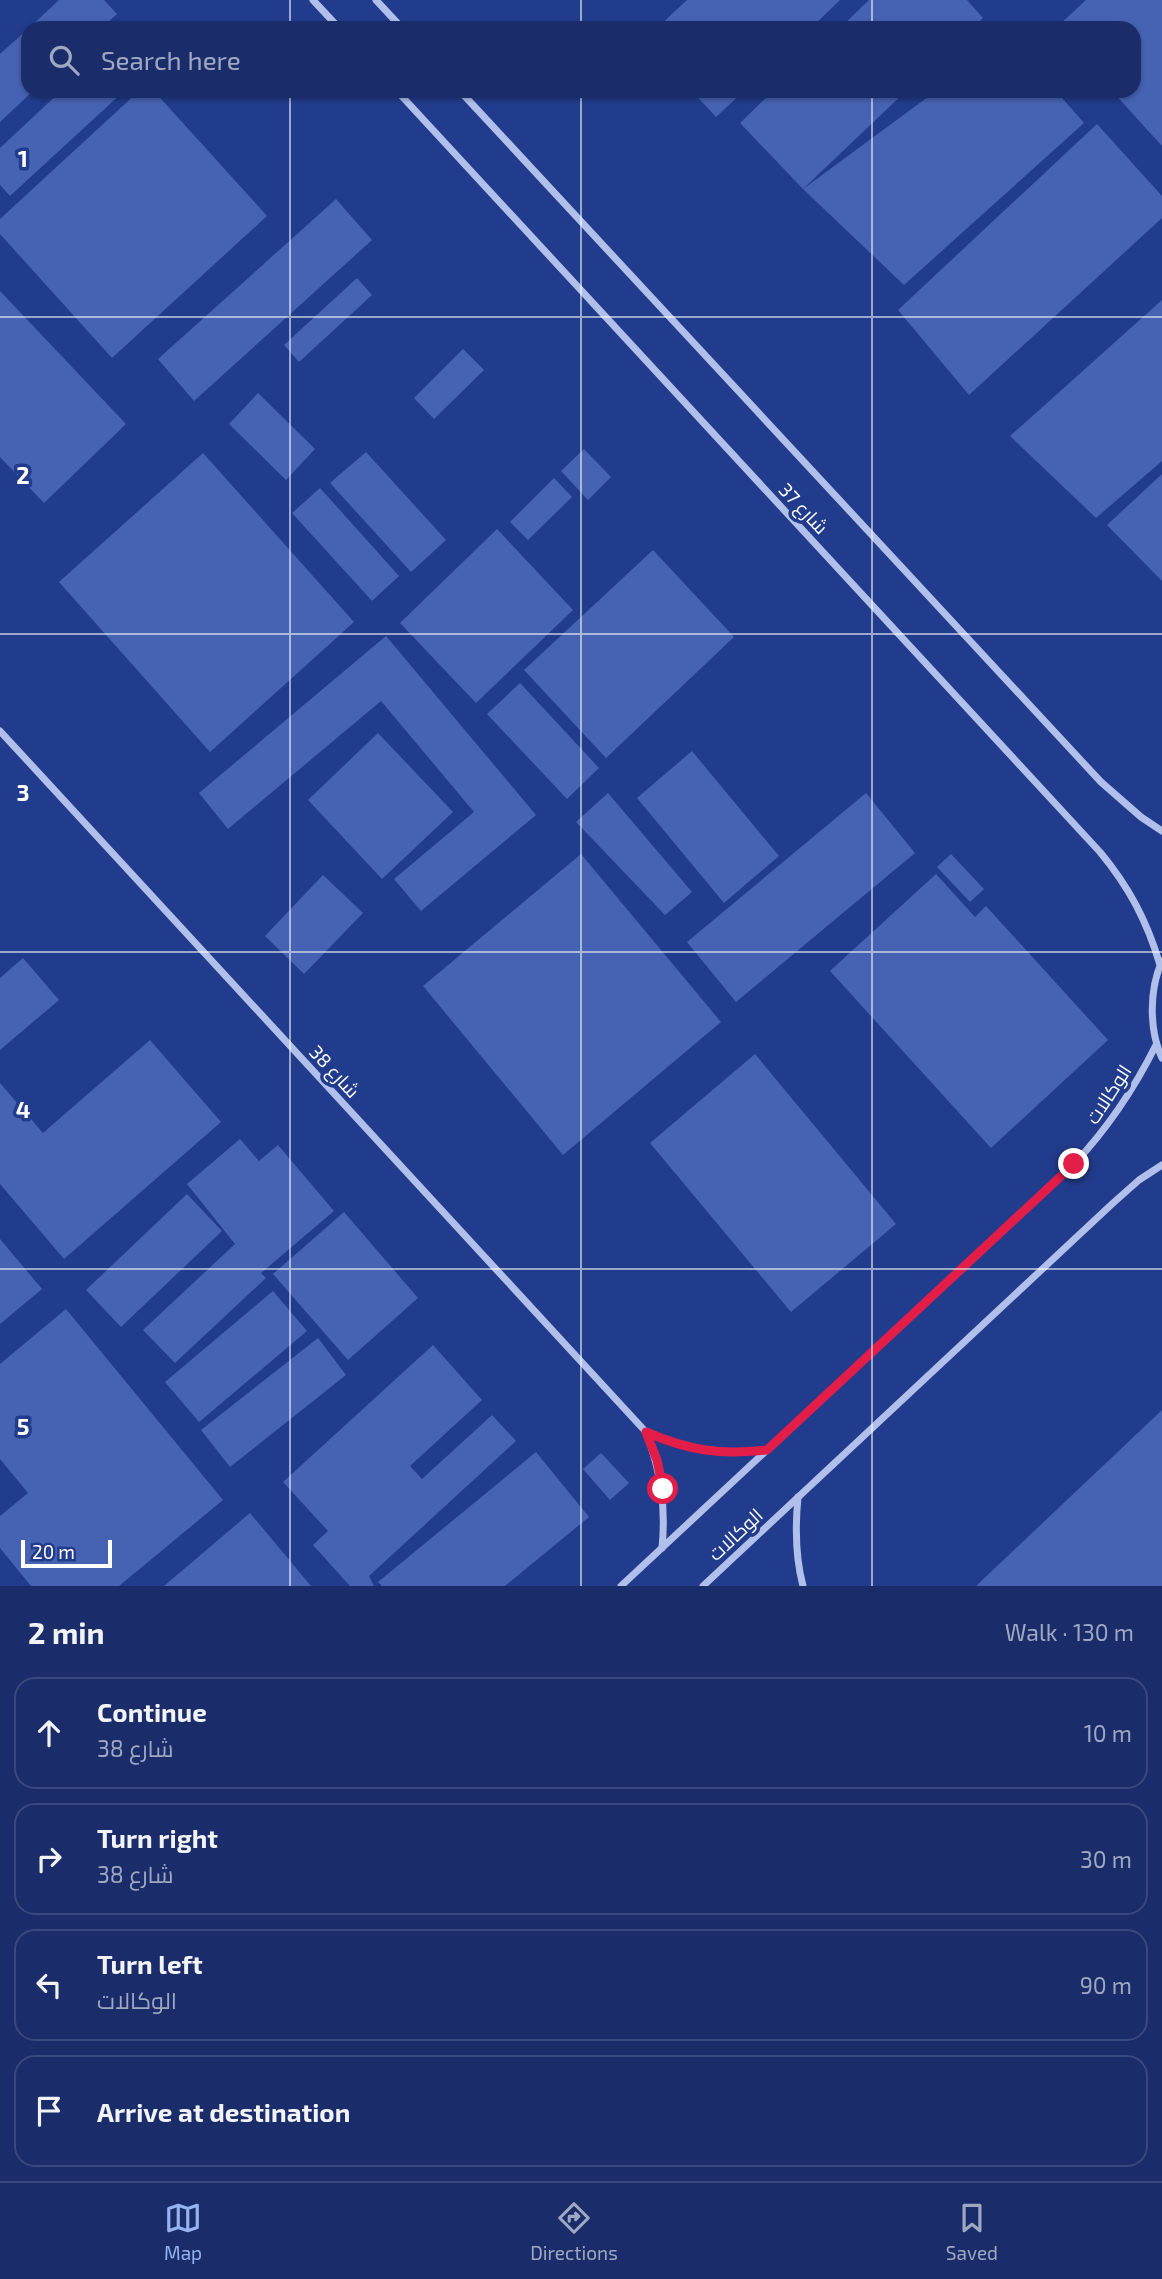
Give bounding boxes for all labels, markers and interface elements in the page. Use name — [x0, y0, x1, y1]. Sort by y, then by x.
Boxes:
search box — [21, 21, 1141, 98]
icon: search — [45, 41, 83, 79]
text: Search here — [101, 44, 241, 75]
text: 1 — [18, 144, 28, 172]
text: 2 — [16, 461, 30, 489]
street label: شارع 37 — [772, 478, 833, 540]
text: 3 — [16, 778, 30, 806]
street label: شارع 38 — [303, 1040, 365, 1104]
street label: الوكالات — [1080, 1060, 1136, 1129]
text: 4 — [16, 1095, 30, 1123]
route end — [1058, 1148, 1089, 1179]
text: 5 — [17, 1412, 29, 1440]
route start — [647, 1473, 678, 1504]
street label: الوكالات — [703, 1503, 768, 1566]
scale bar — [21, 1537, 112, 1569]
text: 20 m — [32, 1540, 75, 1563]
text: 2 min — [28, 1614, 105, 1650]
text: Walk · 130 m — [1005, 1618, 1134, 1646]
text: Continue — [97, 1696, 207, 1727]
icon: ahead — [30, 1714, 68, 1752]
text: 10 m — [1084, 1719, 1132, 1747]
text: شارع 38 — [97, 1734, 173, 1762]
text: Turn right — [97, 1822, 218, 1853]
icon: right — [30, 1840, 68, 1878]
text: 30 m — [1080, 1845, 1132, 1873]
text: شارع 38 — [97, 1860, 173, 1888]
text: Turn left — [97, 1948, 203, 1979]
icon: left — [30, 1966, 68, 2004]
text: 90 m — [1080, 1971, 1132, 1999]
text: الوكالات — [97, 1986, 177, 2014]
icon: arrive — [30, 2092, 68, 2130]
text: Arrive at destination — [97, 2096, 350, 2127]
tab: Map — [164, 2199, 202, 2264]
tab: Directions — [530, 2199, 618, 2264]
tab: Saved — [946, 2199, 998, 2264]

